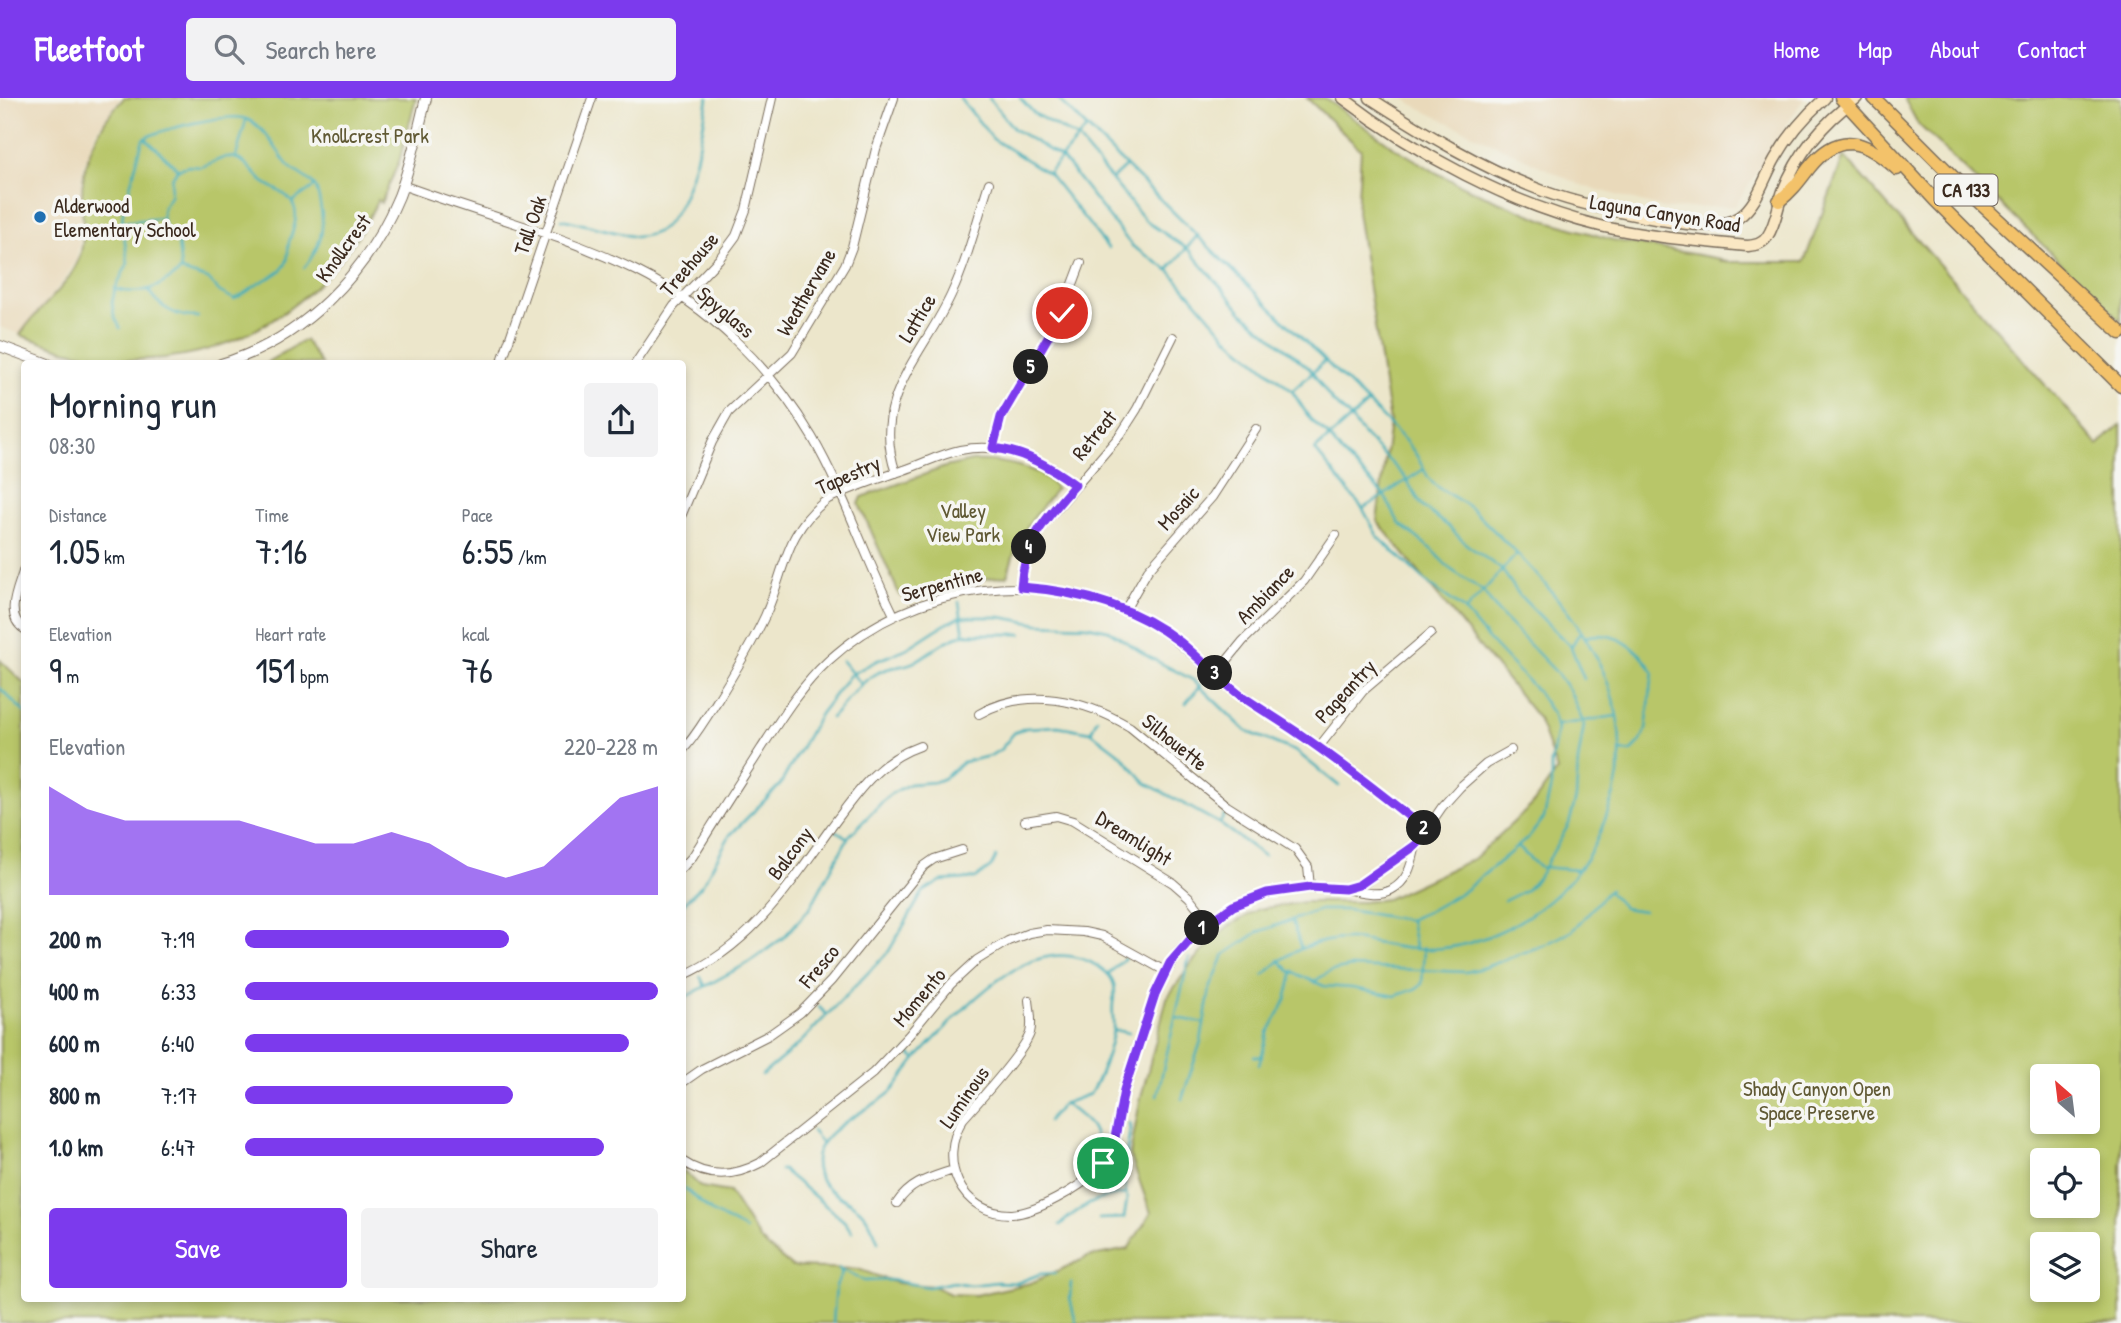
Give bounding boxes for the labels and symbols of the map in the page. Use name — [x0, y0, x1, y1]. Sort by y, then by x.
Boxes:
park label: Knollcrest Park — [311, 121, 429, 150]
road number: CA 133 — [1934, 174, 1997, 206]
street label: Laguna Canyon Road — [1588, 187, 1742, 239]
place label: Alderwood Elementary School — [54, 191, 196, 244]
street label: Tall Oak — [506, 191, 554, 258]
street label: Knollcrest — [308, 207, 378, 288]
marker: Alderwood Elementary School — [32, 209, 48, 225]
street label: Treehouse — [653, 226, 725, 302]
street label: Weathervane — [769, 243, 843, 341]
street label: Spyglass — [691, 279, 761, 345]
pin — [1032, 283, 1092, 343]
street label: Lattice — [891, 288, 943, 348]
pin: 5 — [1014, 350, 1048, 384]
street label: Retreat — [1065, 403, 1124, 466]
street label: Tapestry — [811, 448, 885, 502]
street label: Mosaic — [1150, 479, 1206, 536]
park label: Valley View Park — [926, 496, 1001, 549]
pin: 4 — [1012, 530, 1046, 564]
street label: Ambiance — [1230, 558, 1300, 630]
street label: Serpentine — [898, 559, 986, 609]
street label: Pageantry — [1308, 653, 1382, 729]
pin: 3 — [1198, 656, 1232, 690]
street label: Silhouette — [1136, 707, 1214, 777]
street label: Dreamlight — [1090, 803, 1178, 873]
pin: 2 — [1406, 810, 1442, 846]
street label: Balcony — [761, 820, 820, 885]
pin: 1 — [1184, 910, 1220, 946]
street label: Fresco — [791, 938, 846, 995]
street label: Momento — [886, 961, 952, 1033]
street label: Luminous — [932, 1060, 996, 1134]
north arrow — [2030, 1064, 2100, 1134]
park label: Shady Canyon Open Space Preserve — [1743, 1074, 1891, 1127]
pin — [1073, 1133, 1133, 1193]

